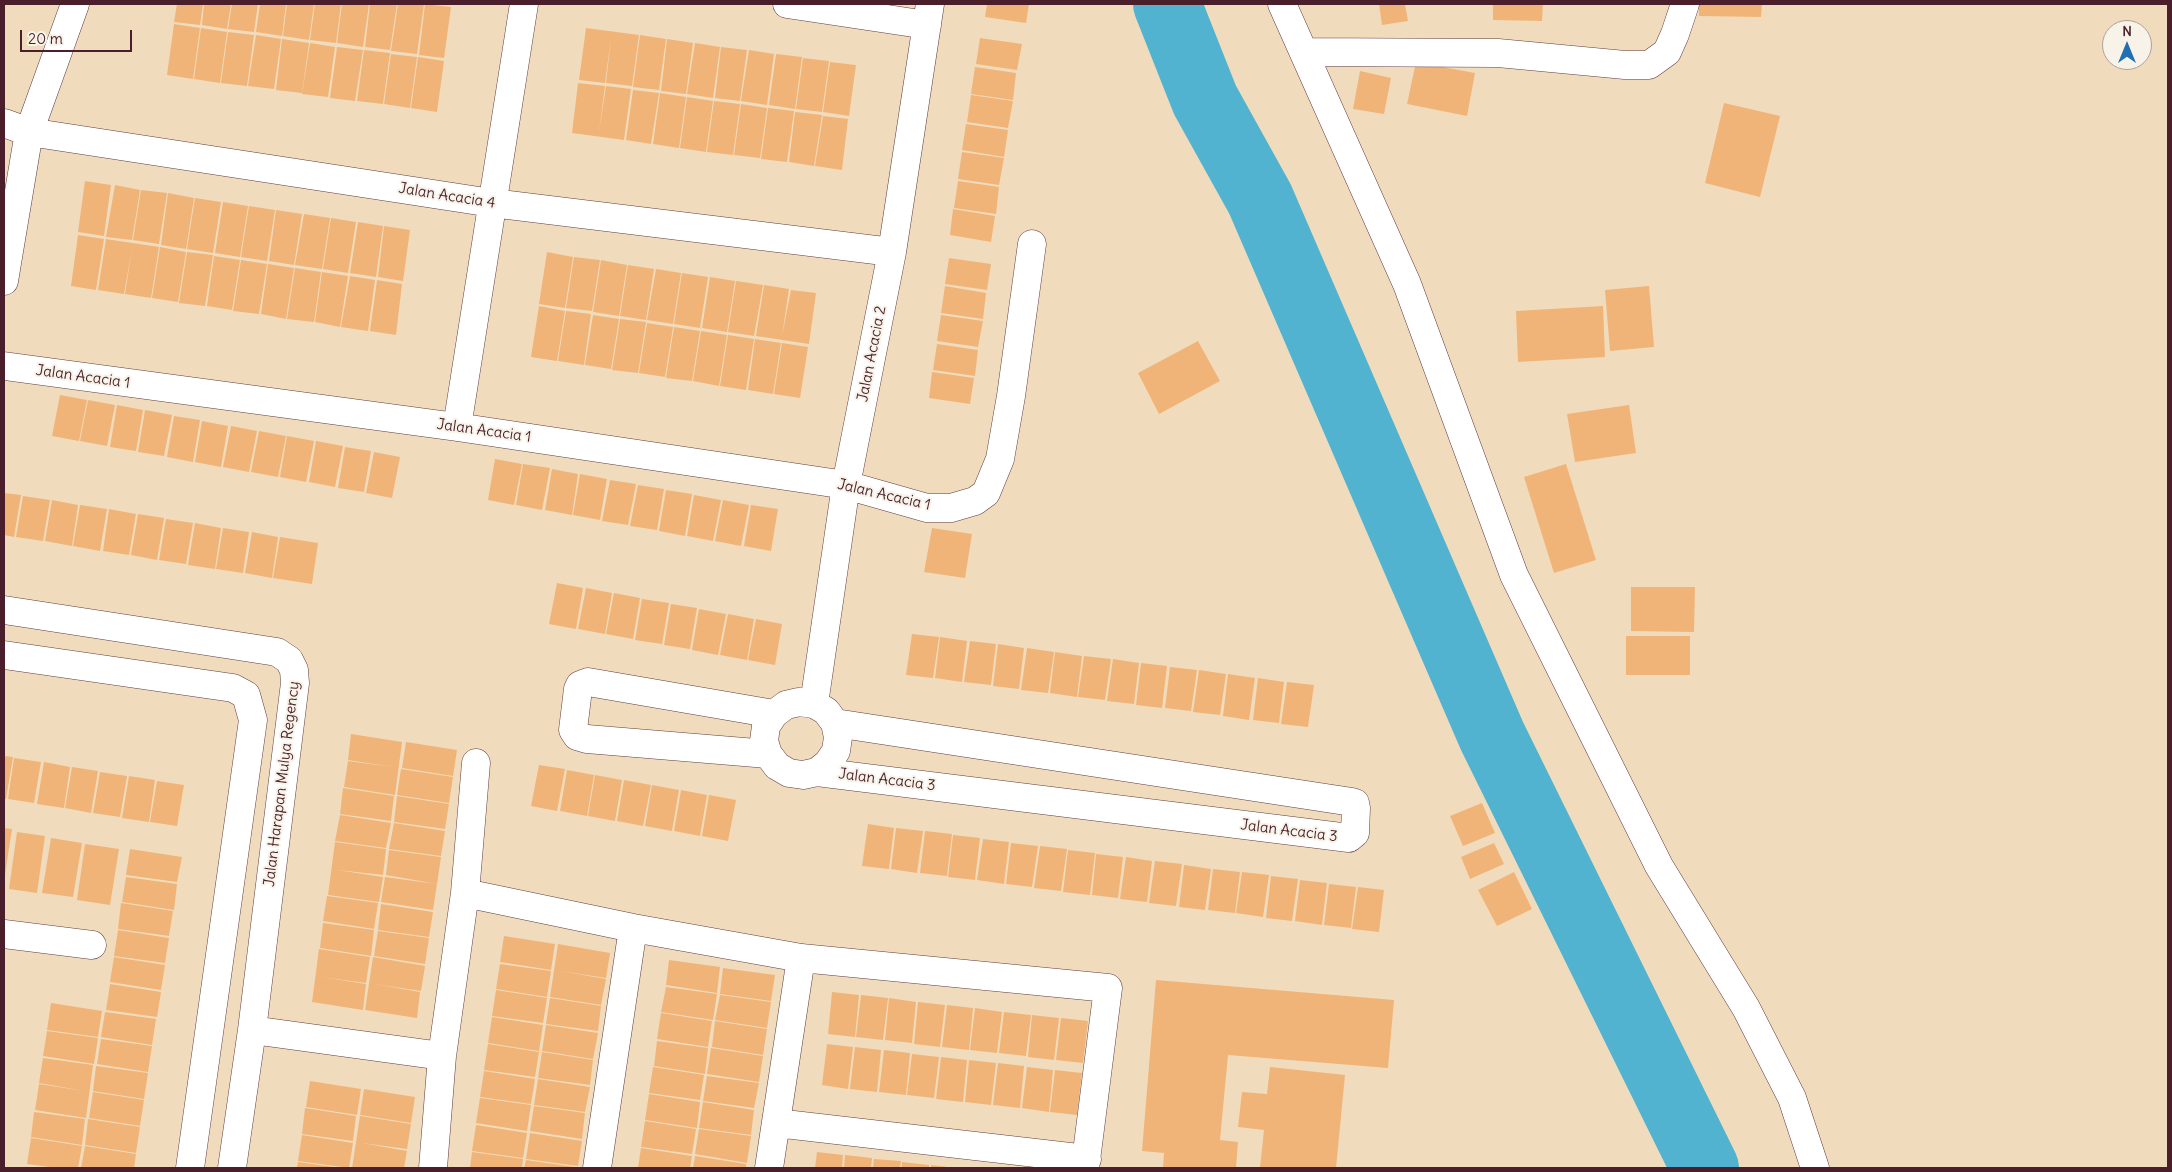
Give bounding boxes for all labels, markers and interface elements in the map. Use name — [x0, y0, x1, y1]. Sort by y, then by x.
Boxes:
scale bar — [22, 20, 135, 52]
north arrow — [2102, 20, 2152, 70]
text: N — [2122, 22, 2132, 40]
text: 20 m — [28, 29, 63, 48]
street label: Jalan Acacia 4 — [397, 179, 497, 213]
street label: Jalan Acacia 2 — [854, 305, 890, 403]
street label: Jalan Acacia 1 — [35, 361, 131, 393]
street label: Jalan Acacia 1 — [436, 415, 532, 447]
street label: Jalan Acacia 1 — [836, 476, 932, 514]
street label: Jalan Harapan Mulya Regency — [260, 680, 304, 888]
street label: Jalan Acacia 3 — [837, 765, 937, 795]
street label: Jalan Acacia 3 — [1239, 816, 1339, 846]

